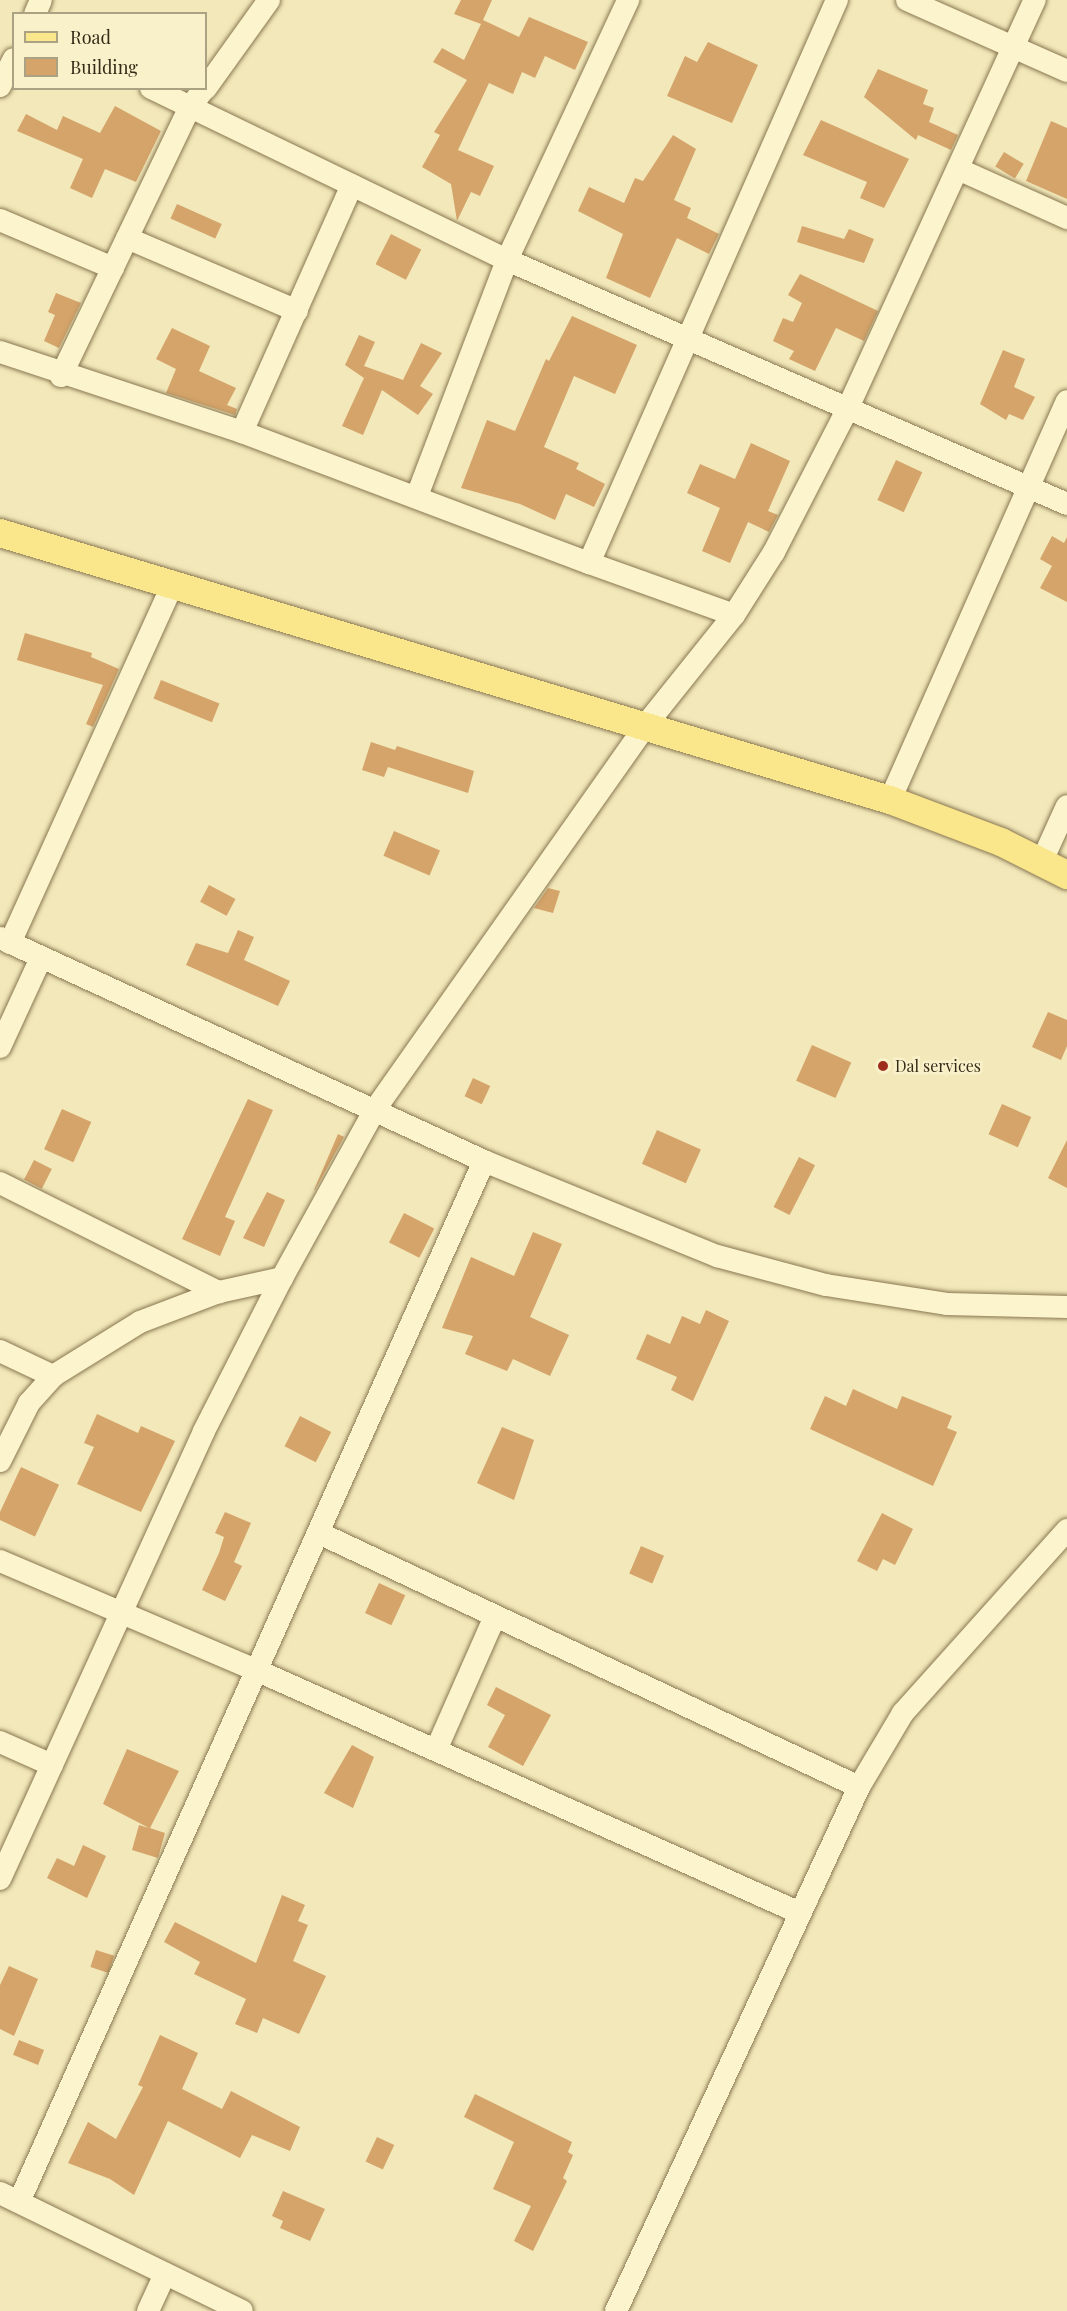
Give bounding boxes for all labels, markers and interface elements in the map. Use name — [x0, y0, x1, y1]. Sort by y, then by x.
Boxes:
legend — [12, 12, 207, 90]
text: Road — [70, 25, 111, 49]
text: Building — [70, 55, 138, 79]
place label: Dal services — [895, 1056, 981, 1076]
marker: Dal services — [876, 1059, 890, 1073]

